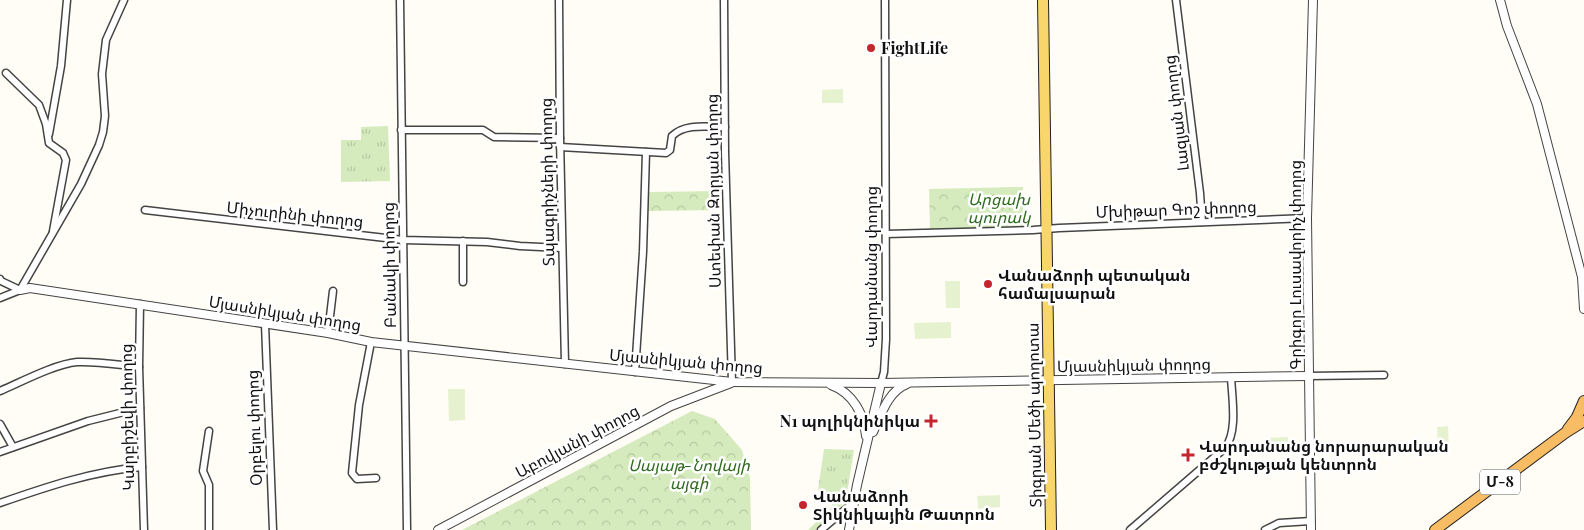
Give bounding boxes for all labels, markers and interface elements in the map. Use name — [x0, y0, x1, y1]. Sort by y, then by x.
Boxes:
place label: FightLife — [881, 37, 948, 58]
marker: FightLife — [865, 42, 877, 54]
street label: Լազյան փողոց — [1158, 54, 1193, 172]
street label: Ստեփան Զորյան փողոց — [700, 94, 725, 288]
street label: Տպագրիչների փողոց — [535, 98, 558, 266]
street label: Գրիգոր Լուսավորիչ փողոց — [1284, 160, 1305, 370]
street label: Վարդանանց փողոց — [860, 186, 881, 348]
park label: Արցախ պուրակ — [967, 188, 1032, 227]
street label: Մխիթար Գոշ փողոց — [1095, 195, 1257, 222]
street label: Միչուրինի փողոց — [226, 196, 364, 231]
street label: Բանակի փողոց — [377, 202, 400, 328]
place label: Վանաձորի պետական համալսարան — [998, 264, 1190, 303]
marker: Վանաձորի պետական համալսարան — [982, 278, 994, 290]
street label: Մյասնիկյան փողոց — [207, 290, 363, 335]
street label: Տիգրան Մեծի պողոտա — [1021, 322, 1046, 508]
street label: Կարբիշեվի փողոց — [115, 343, 138, 491]
street label: Մյասնիկյան փողոց — [608, 343, 764, 378]
street label: Մյասնիկյան փողոց — [1057, 353, 1211, 376]
street label: Օրբելու փողոց — [241, 370, 266, 486]
street label: Աբովյանի փողոց — [511, 399, 642, 482]
place label: N1 պոլիկնինիկա — [780, 410, 920, 431]
marker: N1 պոլիկնինիկա — [924, 414, 938, 428]
place label: Վարդանանց նորարարական բժշկության կենտրոն — [1199, 435, 1449, 474]
marker: Վարդանանց նորարարական բժշկության կենտրոն — [1181, 448, 1195, 462]
park label: Սայաթ-Նովայի այգի — [628, 454, 750, 493]
road number: Մ-8 — [1480, 470, 1520, 494]
place label: Վանաձորի Տիկնիկային Թատրոն — [813, 485, 995, 524]
marker: Վանաձորի Տիկնիկային Թատրոն — [797, 499, 809, 511]

